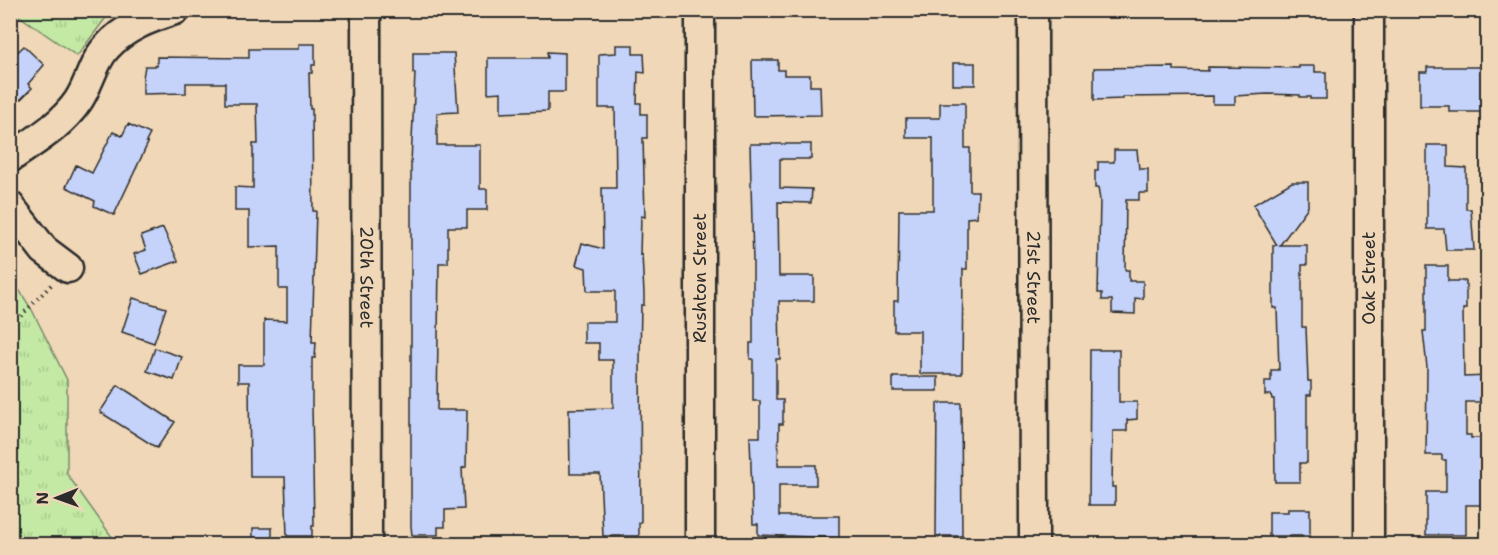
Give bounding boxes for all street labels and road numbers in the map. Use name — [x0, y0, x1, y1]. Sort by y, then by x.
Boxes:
street label: Rushton Street — [688, 213, 712, 343]
street label: 20th Street — [354, 226, 379, 328]
street label: 21st Street — [1021, 230, 1046, 324]
street label: Oak Street — [1357, 231, 1381, 325]

